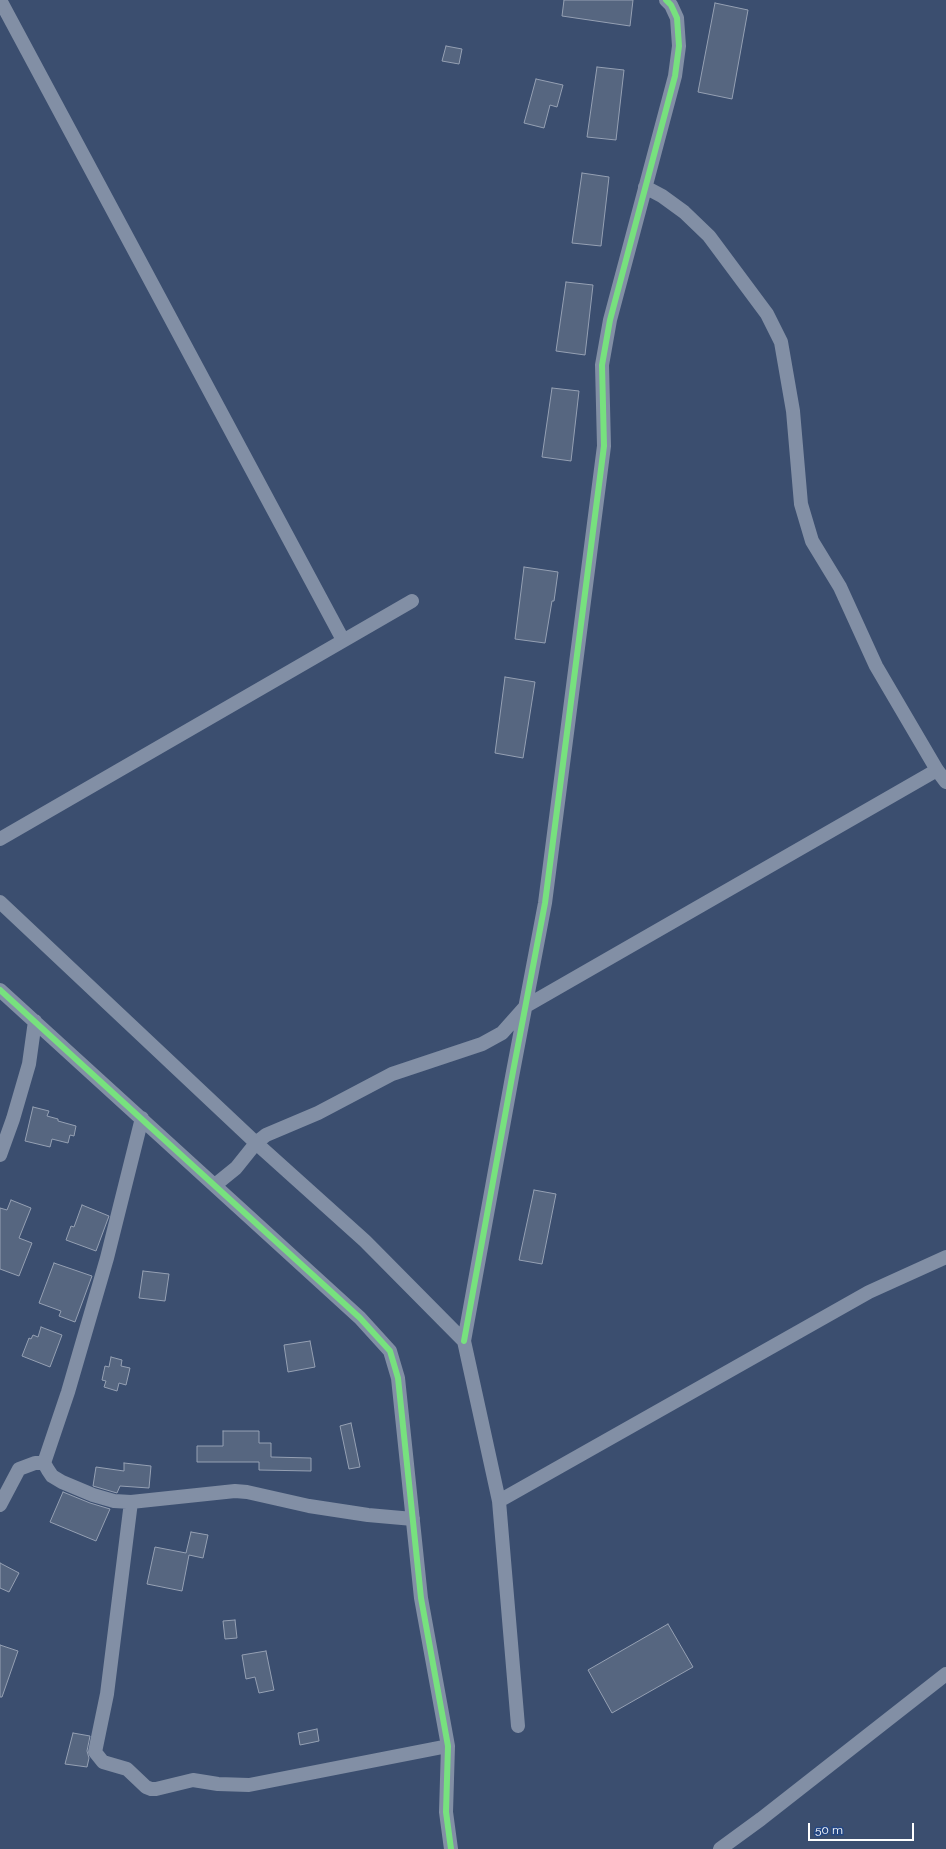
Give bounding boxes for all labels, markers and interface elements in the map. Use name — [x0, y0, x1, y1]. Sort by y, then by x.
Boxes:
scale bar — [810, 1815, 916, 1841]
text: 50 m — [815, 1823, 843, 1837]

